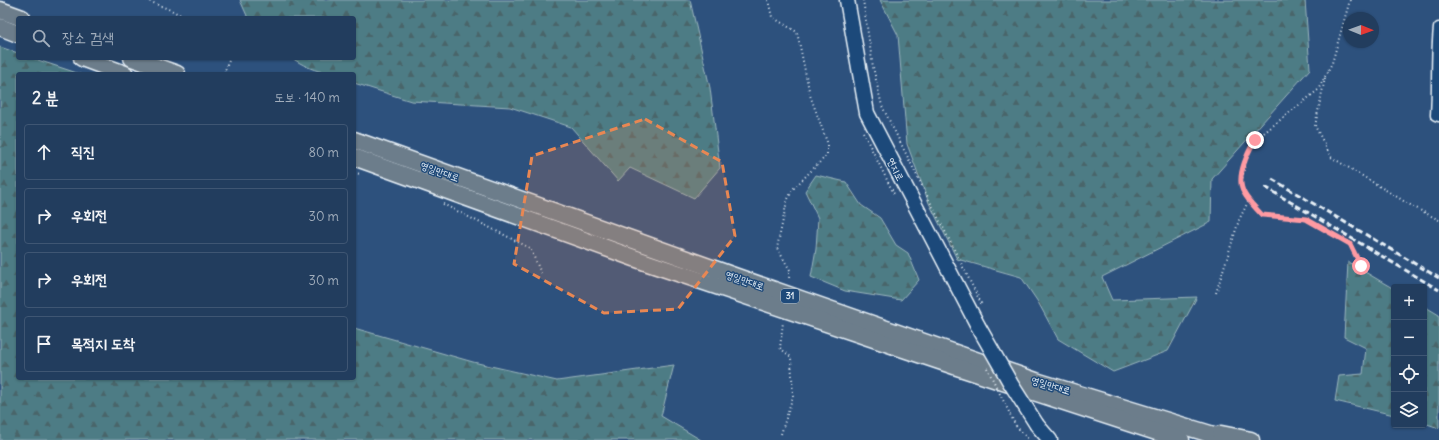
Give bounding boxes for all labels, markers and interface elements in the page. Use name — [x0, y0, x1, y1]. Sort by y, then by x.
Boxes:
north arrow — [1343, 12, 1379, 48]
search box — [16, 16, 356, 60]
icon: search — [30, 27, 52, 49]
text: 장소 검색 — [62, 28, 114, 47]
text: 2 분 — [32, 87, 59, 109]
text: 도보 · 140 m — [274, 89, 340, 106]
route end — [1246, 131, 1264, 149]
icon: ahead — [33, 141, 55, 163]
text: 직진 — [71, 142, 95, 161]
text: 80 m — [308, 144, 339, 161]
street label: 연지로 — [884, 156, 907, 183]
street label: 영일만대로 — [419, 158, 461, 184]
icon: right — [33, 205, 55, 227]
text: 우회전 — [71, 206, 107, 225]
text: 30 m — [309, 208, 339, 225]
route start — [1352, 257, 1370, 275]
street label: 영일만대로 — [724, 268, 766, 293]
icon: right — [33, 269, 55, 291]
text: 우회전 — [71, 270, 107, 289]
text: 30 m — [309, 272, 339, 289]
map controls — [1391, 284, 1427, 428]
button: + — [1391, 284, 1427, 320]
road number: 31 — [781, 289, 799, 303]
button: − — [1391, 320, 1427, 356]
icon: arrive — [33, 333, 55, 355]
text: 목적지 도착 — [71, 334, 135, 353]
button: locate — [1391, 356, 1427, 392]
street label: 영일만대로 — [1030, 373, 1072, 398]
button: layers — [1391, 392, 1427, 428]

